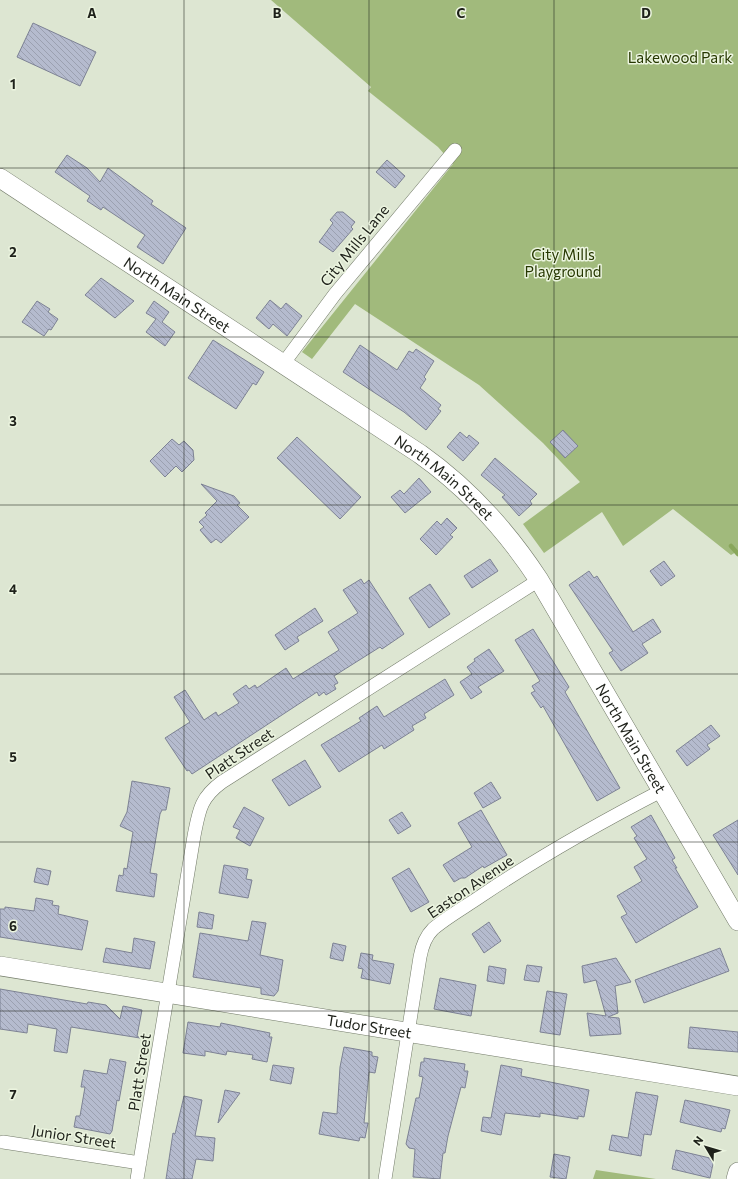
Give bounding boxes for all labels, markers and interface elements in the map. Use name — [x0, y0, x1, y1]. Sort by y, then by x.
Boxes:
text: A — [87, 5, 97, 21]
text: B — [273, 5, 282, 21]
text: C — [457, 5, 466, 21]
text: D — [641, 5, 651, 21]
park label: Lakewood Park — [628, 48, 732, 66]
text: 1 — [10, 76, 16, 92]
street label: City Mills Lane — [316, 201, 392, 289]
text: 2 — [9, 244, 17, 260]
park label: City Mills Playground — [525, 245, 601, 280]
street label: North Main Street — [121, 253, 234, 336]
text: 3 — [9, 413, 17, 429]
street label: North Main Street — [391, 431, 498, 523]
text: 4 — [9, 581, 17, 597]
street label: North Main Street — [592, 680, 670, 796]
street label: Platt Street — [201, 724, 277, 782]
text: 5 — [9, 749, 17, 765]
street label: Easton Avenue — [424, 851, 517, 921]
text: 6 — [9, 918, 17, 934]
street label: Tudor Street — [325, 1010, 413, 1042]
street label: Platt Street — [124, 1032, 154, 1112]
text: 7 — [9, 1086, 17, 1102]
street label: Junior Street — [30, 1120, 118, 1152]
north arrow — [686, 1127, 726, 1167]
text: N — [690, 1133, 705, 1148]

